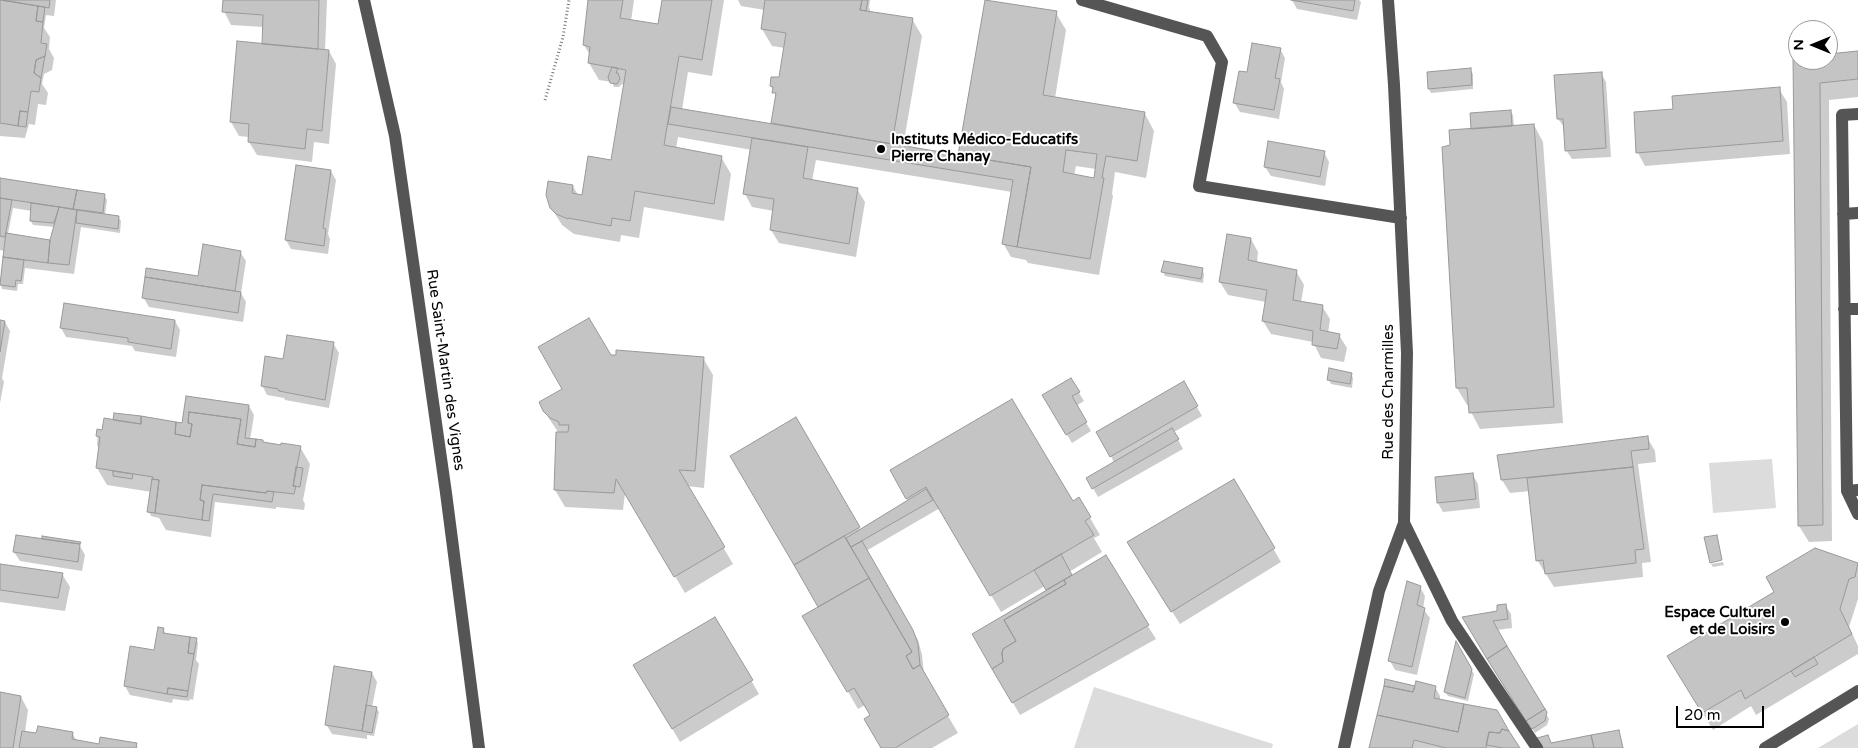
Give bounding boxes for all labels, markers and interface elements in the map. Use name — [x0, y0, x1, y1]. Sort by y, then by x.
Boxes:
north arrow — [1788, 20, 1838, 70]
text: N — [1790, 39, 1807, 51]
place label: Instituts Médico-Educatifs Pierre Chanay — [891, 131, 1078, 166]
marker: Instituts Médico-Educatifs Pierre Chanay — [875, 143, 887, 155]
street label: Rue Saint-Martin des Vignes — [422, 268, 468, 472]
street label: Rue des Charmilles — [1380, 324, 1398, 460]
place label: Espace Culturel et de Loisirs — [1664, 604, 1775, 639]
marker: Espace Culturel et de Loisirs — [1779, 616, 1791, 628]
scale bar — [1678, 696, 1766, 728]
text: 20 m — [1684, 706, 1721, 724]

